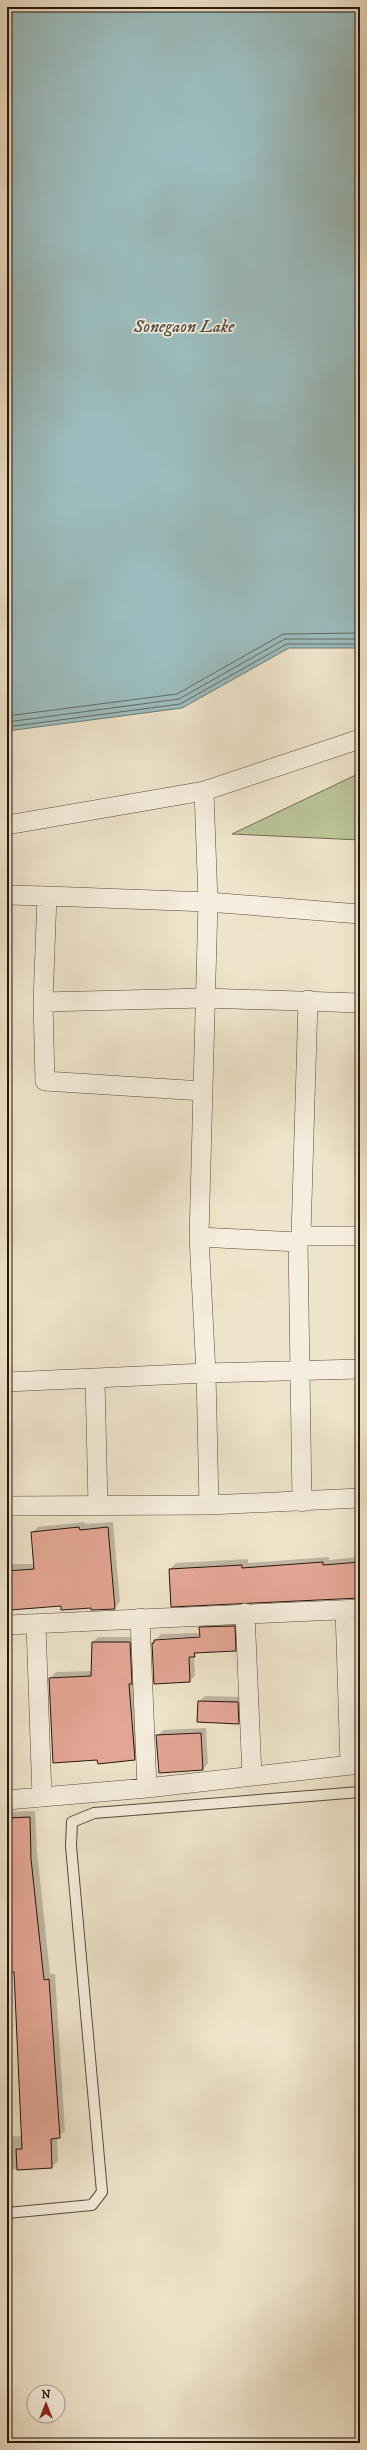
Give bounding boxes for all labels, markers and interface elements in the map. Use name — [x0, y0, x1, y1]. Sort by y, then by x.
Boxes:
water label: Sonegaon Lake — [133, 316, 235, 338]
north arrow — [26, 2384, 66, 2424]
text: N — [41, 2388, 51, 2402]

